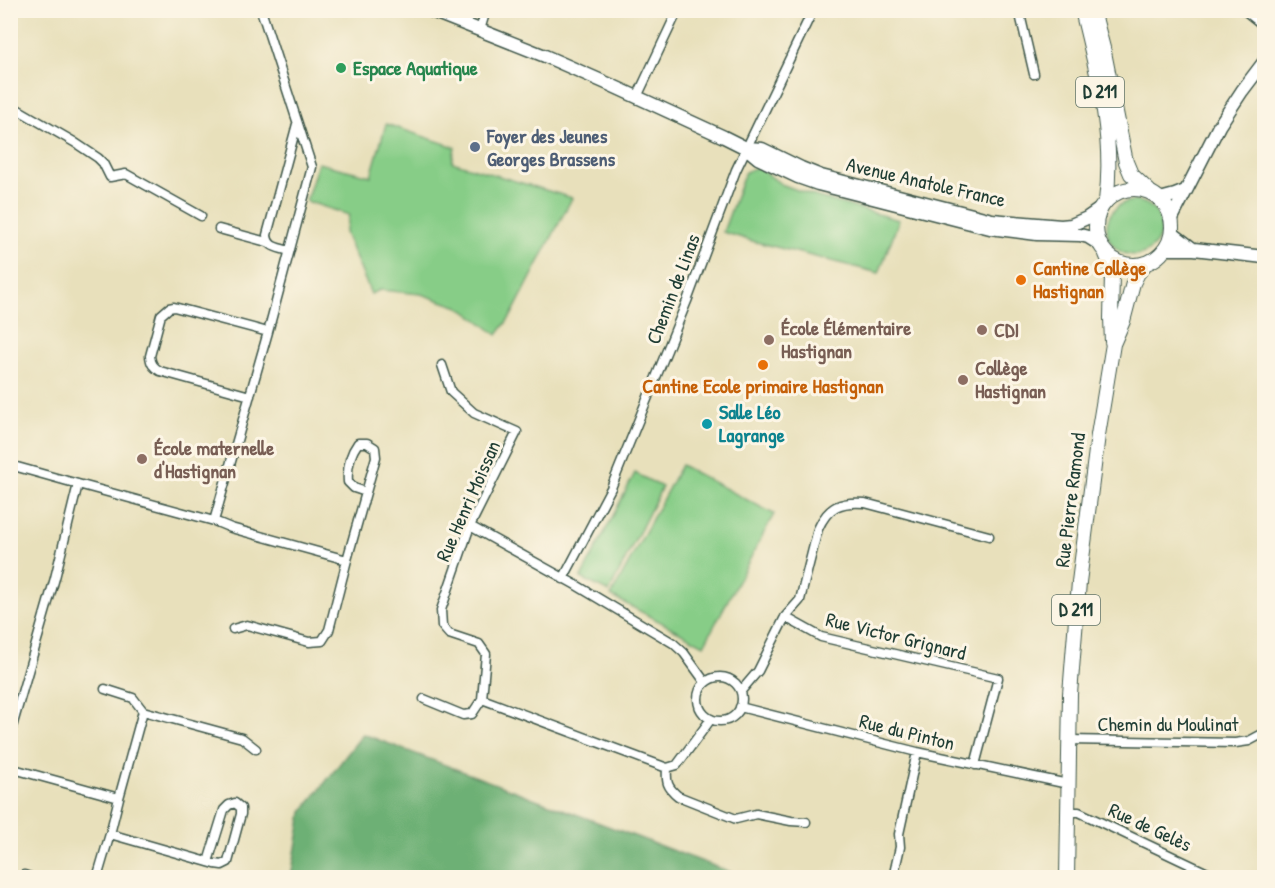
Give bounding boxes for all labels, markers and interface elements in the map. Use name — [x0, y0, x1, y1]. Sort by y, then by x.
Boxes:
place label: Espace Aquatique — [353, 54, 478, 82]
marker: Espace Aquatique — [334, 61, 348, 75]
road number: D 211 — [1076, 77, 1124, 107]
place label: Foyer des Jeunes Georges Brassens — [486, 122, 616, 173]
marker: Foyer des Jeunes Georges Brassens — [468, 140, 482, 154]
street label: Avenue Anatole France — [844, 150, 1008, 213]
street label: Chemin de Linas — [639, 230, 706, 348]
place label: Cantine Collège Hastignan — [1033, 254, 1146, 305]
marker: Cantine Collège Hastignan — [1014, 273, 1028, 287]
place label: École Élémentaire Hastignan — [781, 314, 911, 365]
place label: CDI — [994, 316, 1019, 343]
marker: CDI — [975, 323, 989, 337]
marker: École Élémentaire Hastignan — [762, 333, 776, 347]
place label: Collège Hastignan — [975, 354, 1046, 405]
marker: Cantine Ecole primaire Hastignan — [756, 358, 770, 372]
place label: Cantine Ecole primaire Hastignan — [642, 372, 884, 400]
marker: Collège Hastignan — [956, 373, 970, 387]
place label: Salle Léo Lagrange — [719, 398, 785, 449]
marker: Salle Léo Lagrange — [700, 417, 714, 431]
street label: Rue Pierre Ramond — [1048, 431, 1091, 569]
place label: École maternelle d'Hastignan — [154, 434, 274, 485]
street label: Rue Henri Moissan — [429, 436, 506, 565]
marker: École maternelle d'Hastignan — [135, 452, 149, 466]
road number: D 211 — [1052, 595, 1100, 625]
street label: Rue Victor Grignard — [823, 605, 969, 666]
street label: Rue du Pinton — [857, 707, 958, 756]
street label: Chemin du Moulinat — [1098, 710, 1240, 737]
street label: Rue de Gelès — [1104, 796, 1196, 858]

